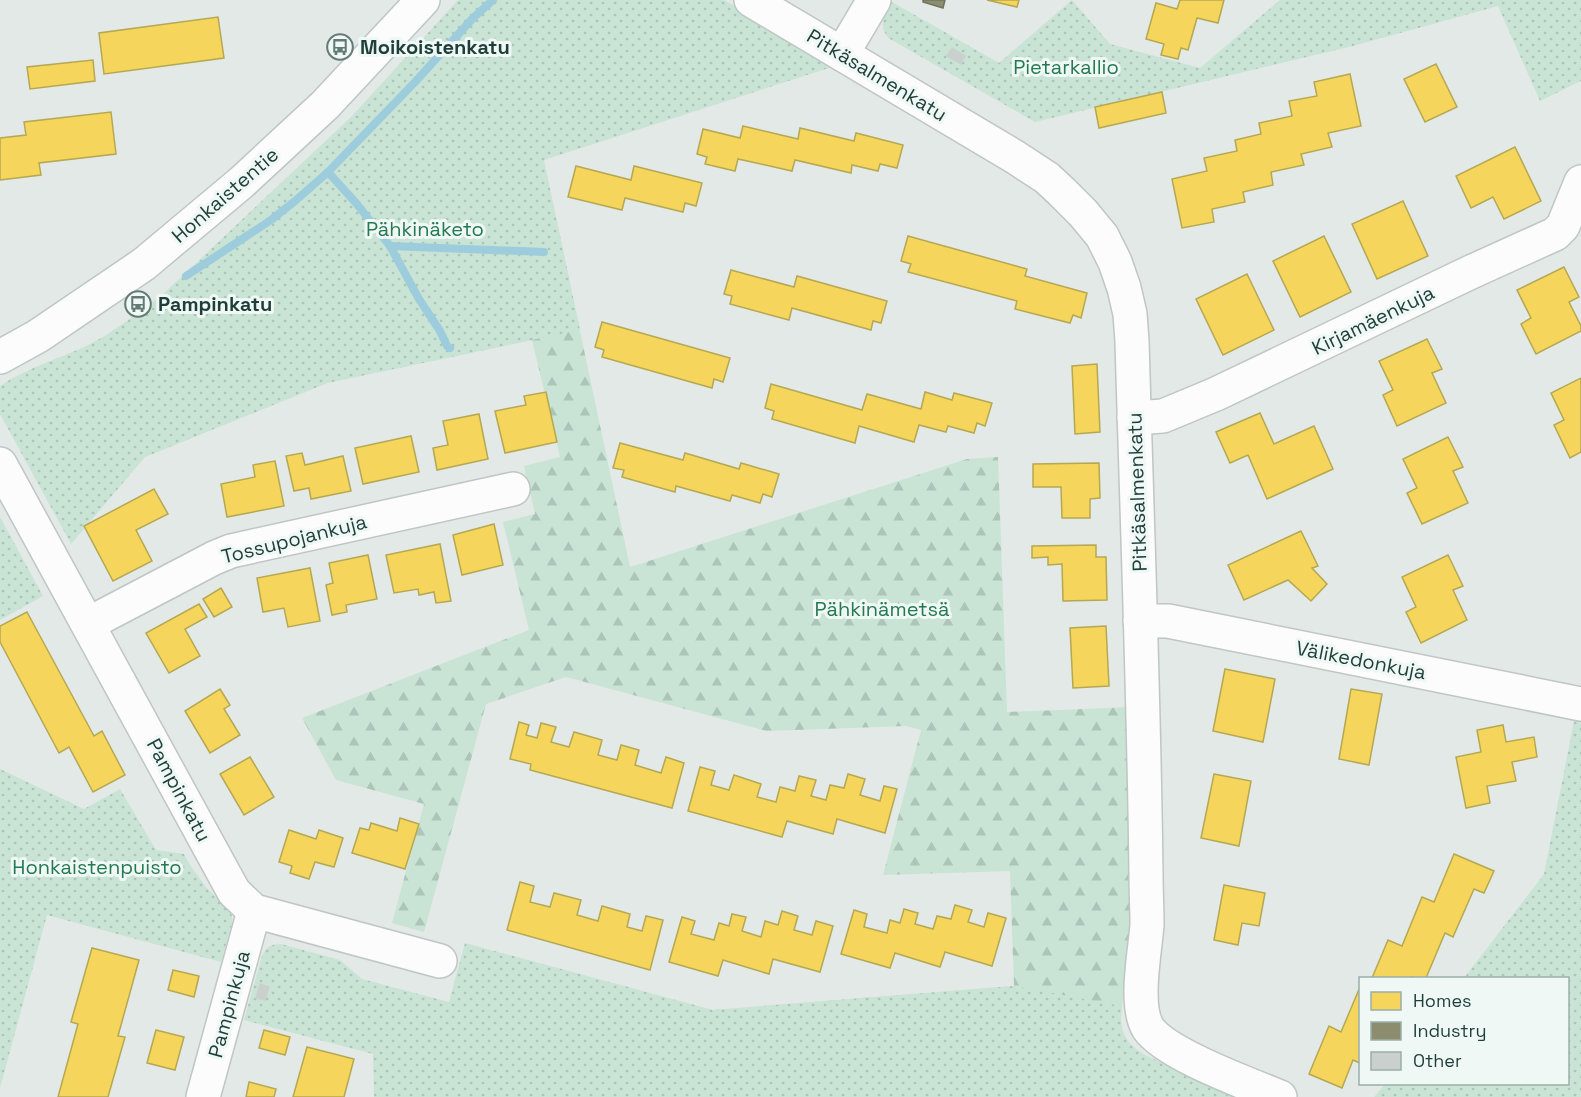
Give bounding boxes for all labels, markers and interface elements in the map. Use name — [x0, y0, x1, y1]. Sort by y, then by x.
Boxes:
street label: Pitkäsalmenkatu — [802, 23, 952, 127]
bus stop icon: Moikoistenkatu — [325, 32, 355, 62]
place label: Moikoistenkatu — [360, 34, 510, 60]
park label: Pietarkallio — [1013, 54, 1119, 80]
street label: Honkaistentie — [166, 141, 284, 249]
park label: Pähkinäketo — [366, 216, 484, 242]
street label: Kirjamäenkuja — [1308, 279, 1438, 361]
bus stop icon: Pampinkatu — [123, 289, 153, 319]
place label: Pampinkatu — [158, 291, 272, 317]
street label: Pitkäsalmenkatu — [1121, 412, 1153, 572]
street label: Tossupojankuja — [219, 508, 369, 570]
park label: Pähkinämetsä — [815, 596, 949, 622]
street label: Välikedonkuja — [1294, 635, 1428, 685]
street label: Pampinkatu — [141, 734, 217, 846]
park label: Honkaistenpuisto — [12, 854, 182, 880]
street label: Pampinkuja — [202, 948, 256, 1060]
legend — [1359, 977, 1569, 1085]
text: Homes — [1413, 989, 1472, 1012]
text: Industry — [1413, 1019, 1486, 1042]
text: Other — [1413, 1049, 1462, 1072]

